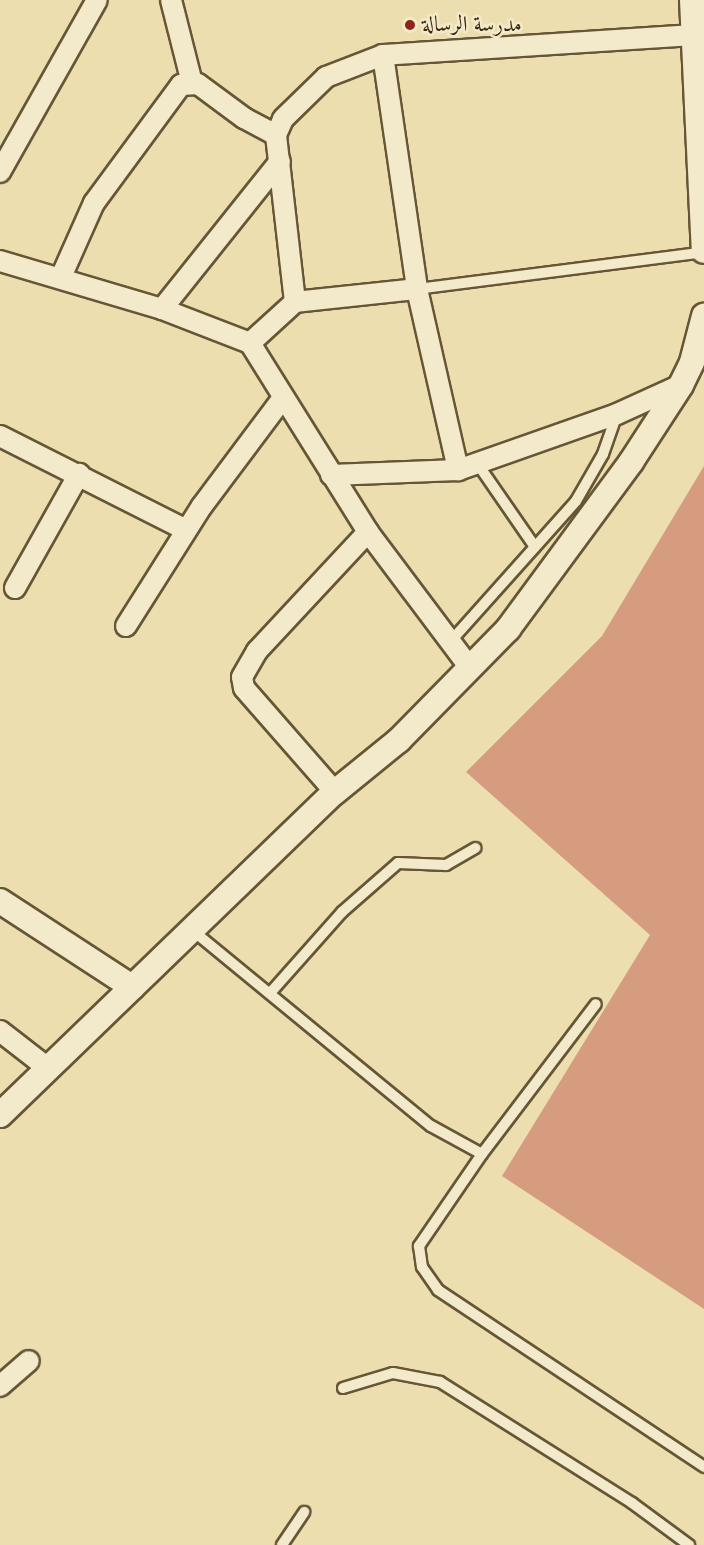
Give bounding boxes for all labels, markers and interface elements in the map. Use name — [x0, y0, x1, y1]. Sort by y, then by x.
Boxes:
place label: مدرسة الرسالة — [422, 12, 522, 38]
marker: مدرسة الرسالة — [403, 18, 417, 32]

